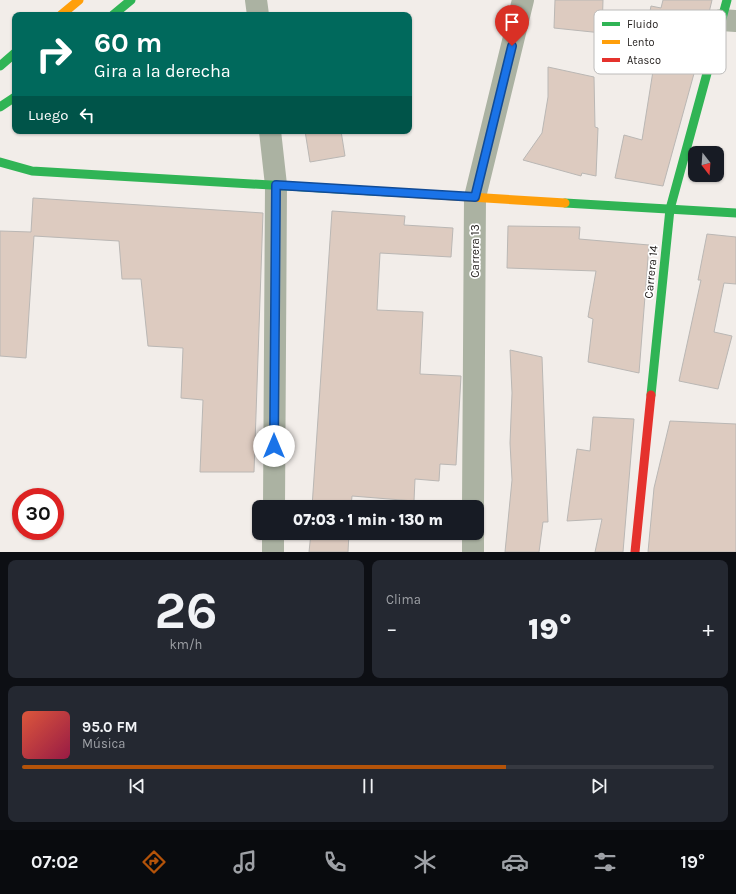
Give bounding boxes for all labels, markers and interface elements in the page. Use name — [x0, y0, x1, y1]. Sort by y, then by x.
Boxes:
pin — [495, 5, 529, 46]
legend — [594, 10, 726, 74]
icon: arrive — [501, 11, 523, 33]
text: Fluido — [627, 18, 658, 31]
text: 60 m — [94, 26, 162, 59]
icon: right — [28, 28, 80, 80]
text: Lento — [627, 36, 655, 49]
text: Atasco — [627, 54, 661, 67]
text: Gira a la derecha — [94, 60, 231, 82]
icon: left — [76, 104, 98, 126]
text: Luego — [28, 106, 68, 124]
north arrow — [688, 146, 724, 182]
map controls — [688, 146, 724, 182]
street label: Carrera 13 — [468, 224, 482, 278]
street label: Carrera 14 — [641, 244, 661, 299]
position arrow — [253, 425, 295, 467]
speed limit sign: 30 — [12, 488, 64, 540]
text: 07:03 · 1 min · 130 m — [293, 511, 443, 529]
text: 26 — [154, 580, 218, 641]
text: Clima — [386, 592, 421, 607]
text: 19° — [528, 611, 572, 647]
text: − — [386, 616, 398, 642]
text: + — [702, 616, 714, 642]
text: km/h — [170, 637, 202, 652]
text: 95.0 FM — [82, 718, 138, 736]
text: Música — [82, 736, 125, 751]
icon: previous — [126, 775, 148, 797]
icon: pause — [357, 775, 379, 797]
icon: next — [588, 775, 610, 797]
icon: directions — [140, 848, 168, 876]
icon: music — [231, 848, 259, 876]
icon: phone — [321, 848, 349, 876]
icon: climate — [411, 848, 439, 876]
icon: car — [501, 848, 529, 876]
icon: filters — [591, 848, 619, 876]
text: 07:02 — [31, 851, 78, 873]
text: 19° — [681, 851, 705, 873]

